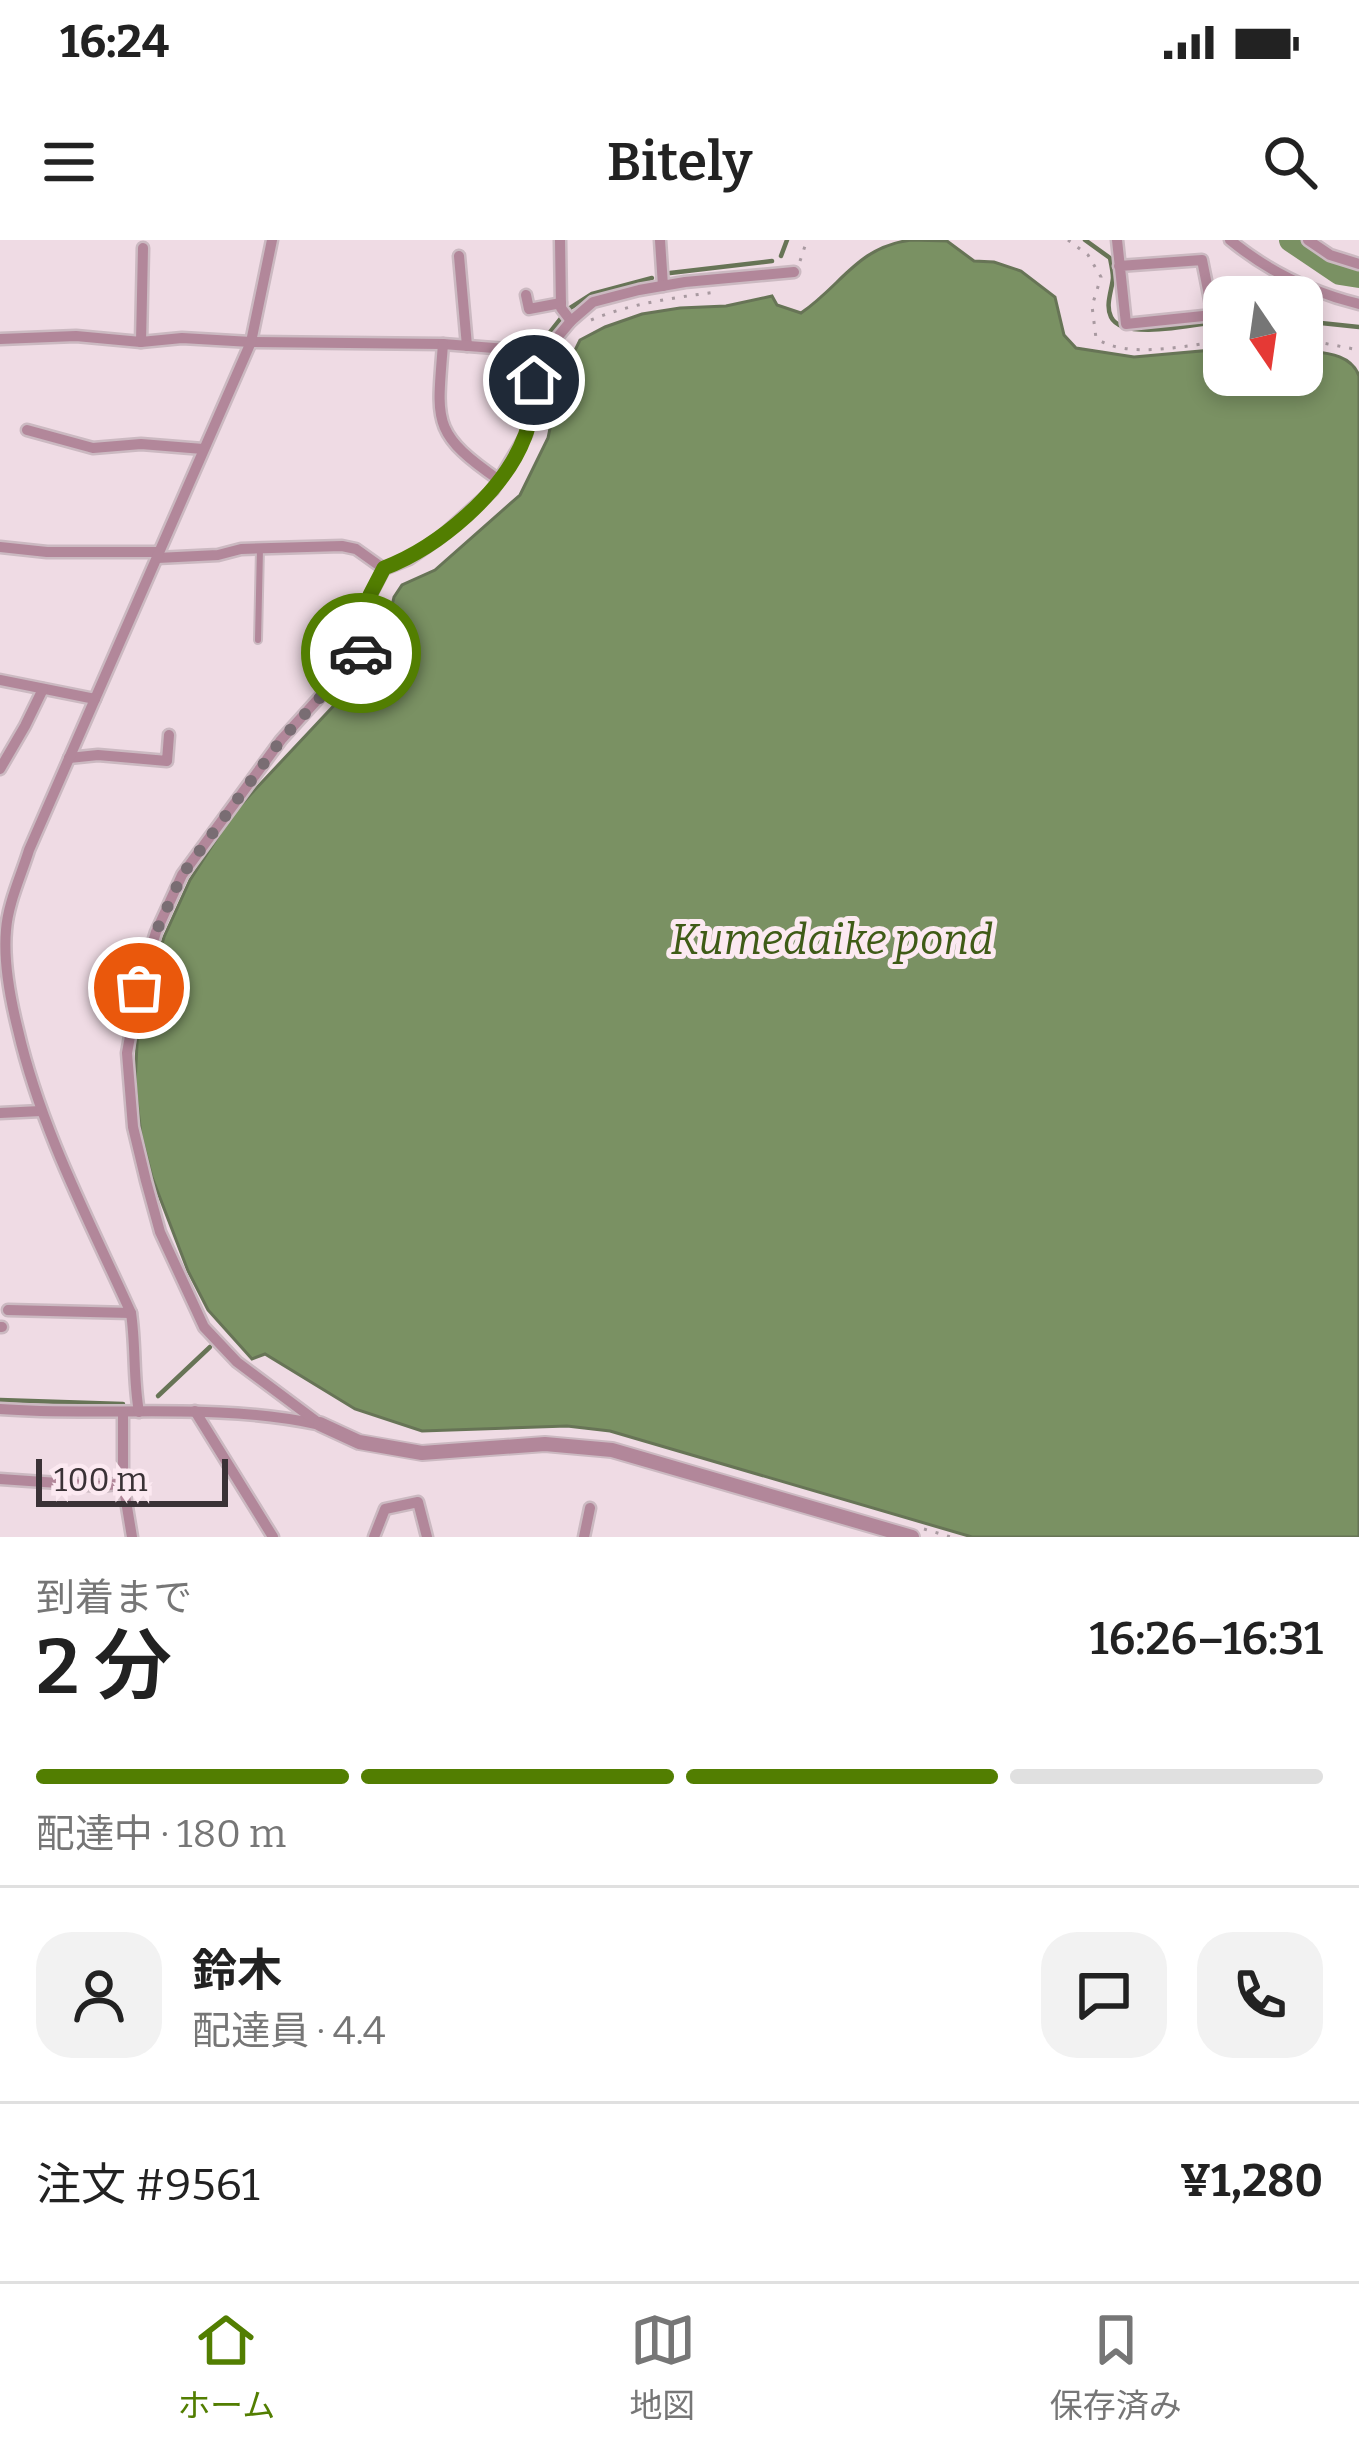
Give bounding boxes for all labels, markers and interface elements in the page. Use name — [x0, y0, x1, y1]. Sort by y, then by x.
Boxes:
text: 16:24 — [60, 15, 169, 69]
icon: menu — [36, 129, 102, 195]
icon: search — [1257, 129, 1323, 195]
text: Bitely — [607, 130, 752, 194]
north arrow — [1203, 276, 1323, 396]
map controls — [1203, 276, 1323, 396]
pin — [483, 329, 585, 431]
icon: home — [501, 347, 567, 413]
courier — [301, 593, 421, 713]
icon: car — [328, 620, 394, 686]
water label: Kumedaike pond — [671, 915, 993, 965]
pin — [88, 937, 190, 1039]
icon: bag — [106, 955, 172, 1021]
scale bar — [36, 1453, 228, 1506]
text: 100 m — [54, 1460, 148, 1500]
text: 到着まで — [36, 1575, 192, 1621]
text: 16:26–16:31 — [1090, 1612, 1323, 1666]
text: 2 分 — [36, 1620, 172, 1714]
text: 配達中 · 180 m — [36, 1811, 286, 1857]
button: person — [36, 1932, 162, 2058]
button: chat — [1041, 1932, 1167, 2058]
button: phone — [1197, 1932, 1323, 2058]
text: 鈴木 — [192, 1944, 282, 1998]
text: 配達員 · 4.4 — [192, 2008, 385, 2054]
text: ¥1,280 — [1180, 2154, 1323, 2208]
text: 注文 #9561 — [36, 2158, 260, 2212]
tab: ホーム — [177, 2307, 275, 2427]
tab: 地図 — [630, 2307, 696, 2427]
tab: 保存済み — [1050, 2307, 1182, 2427]

